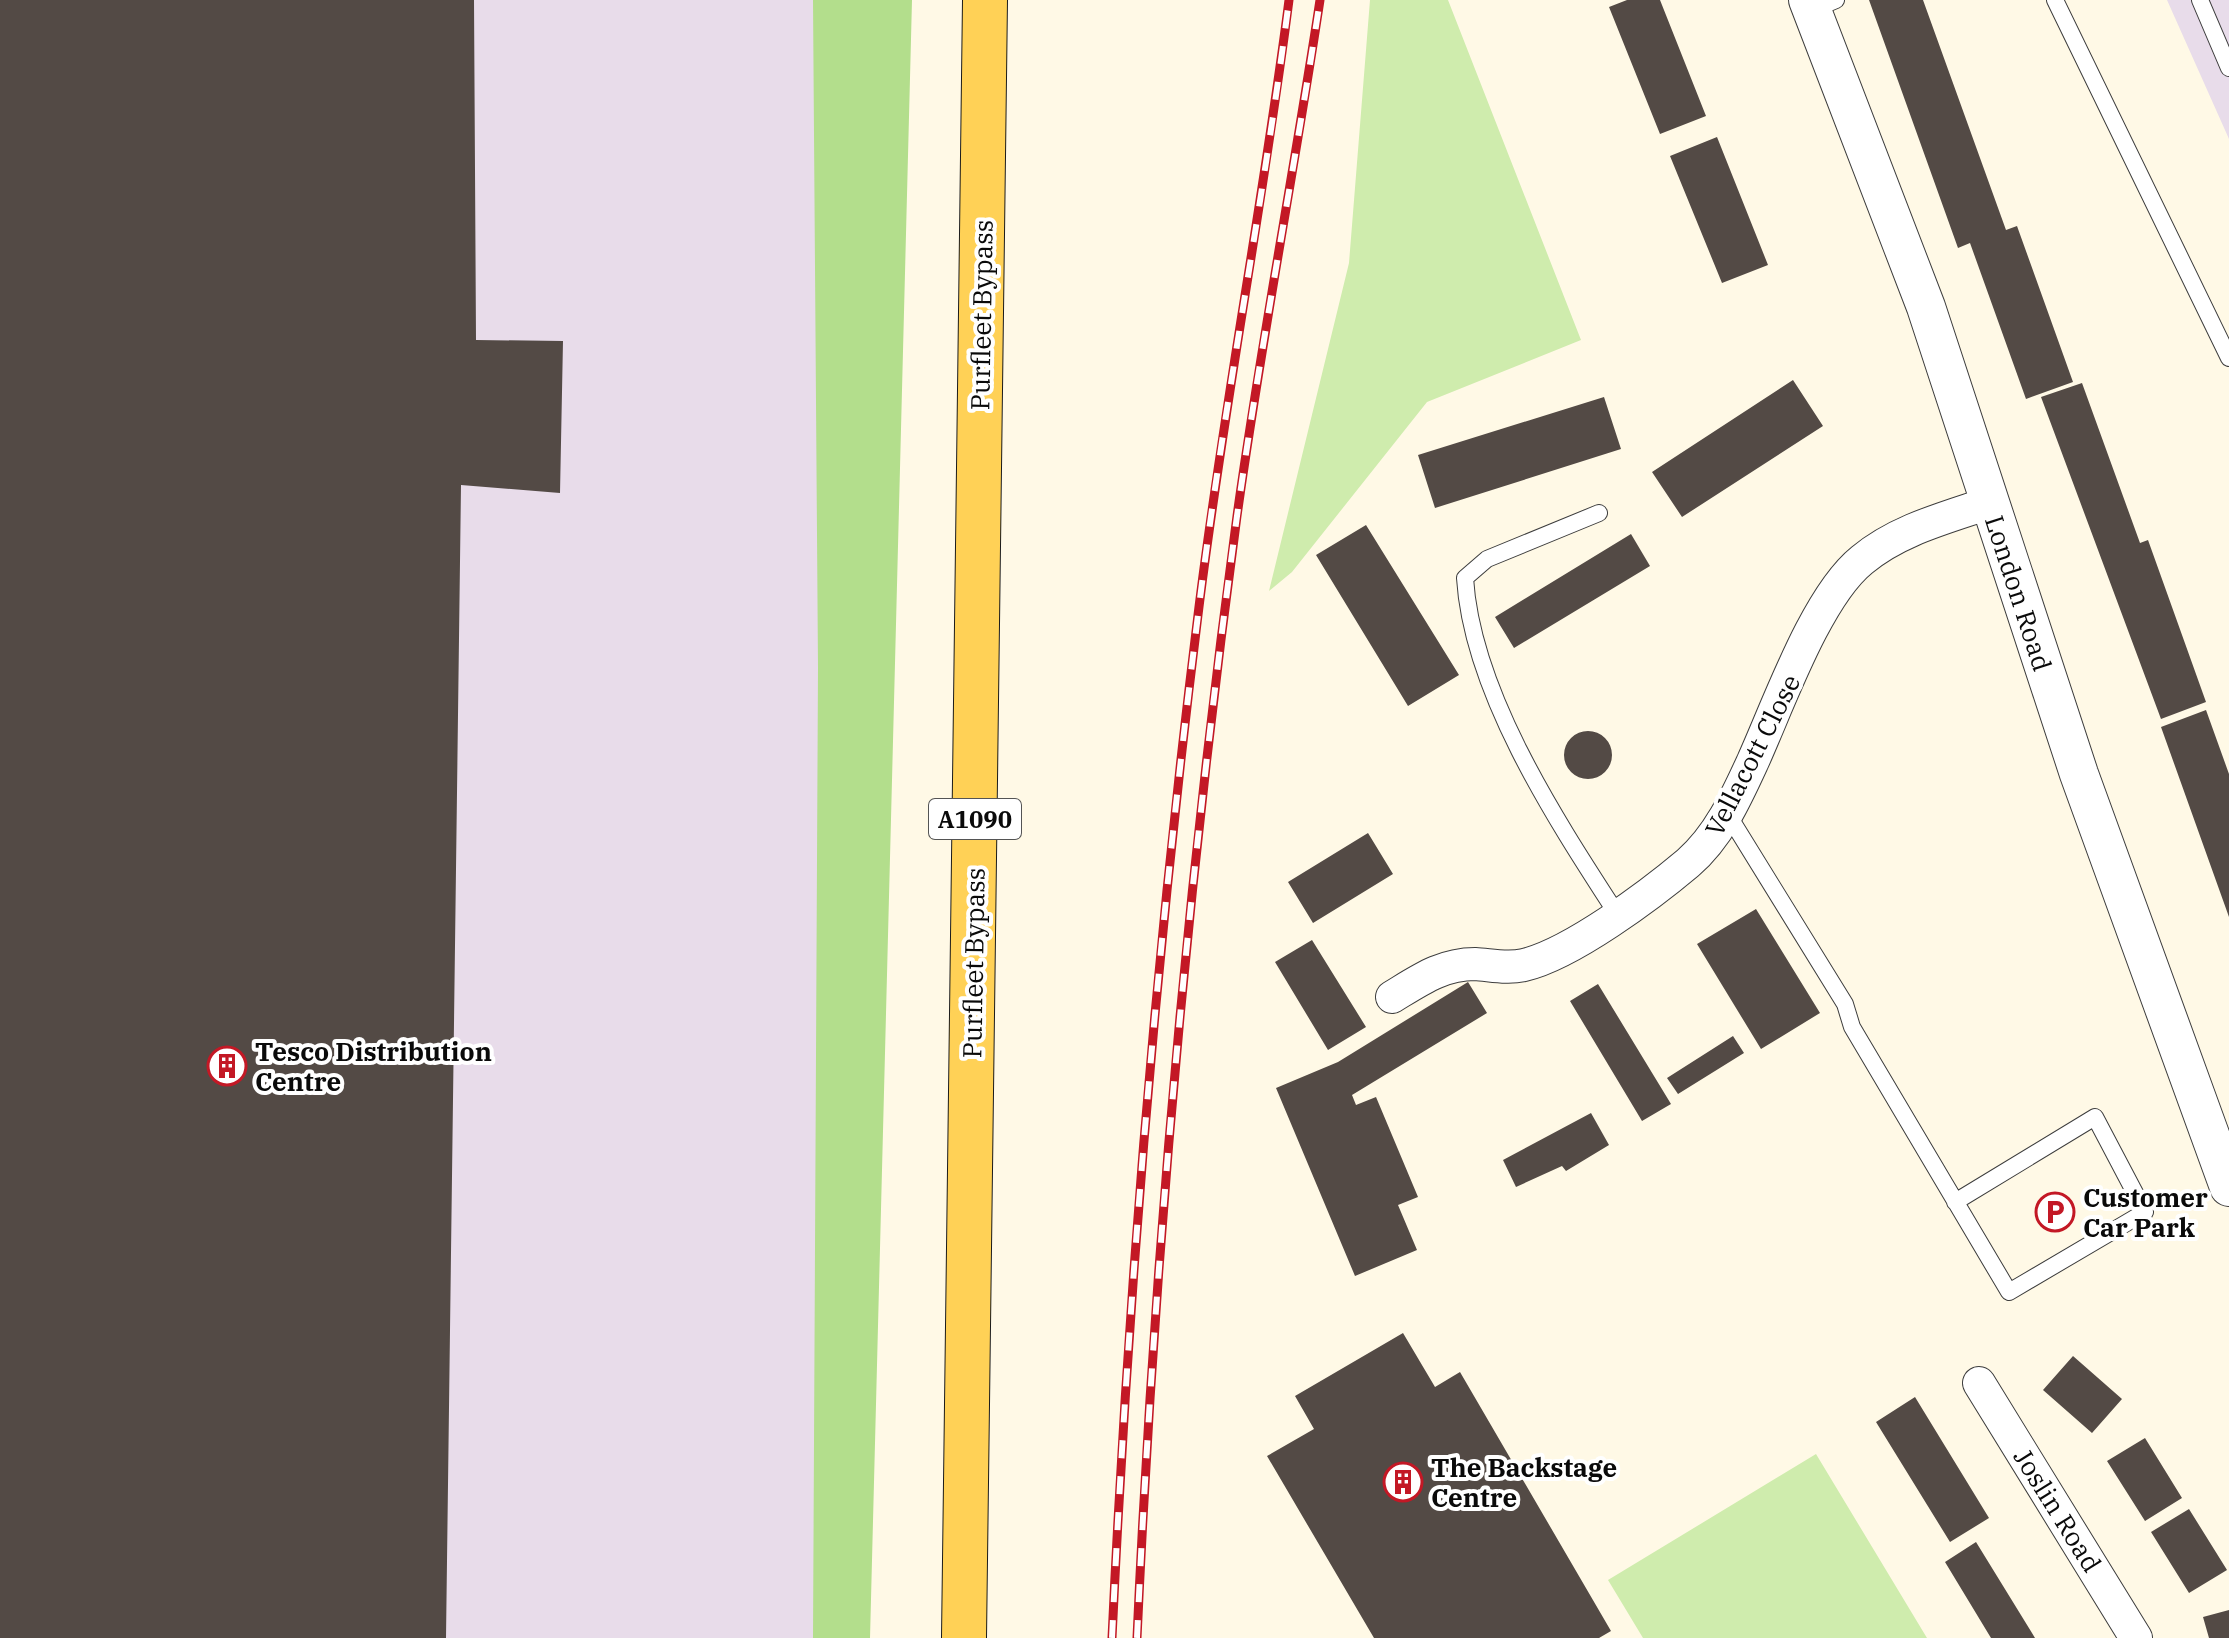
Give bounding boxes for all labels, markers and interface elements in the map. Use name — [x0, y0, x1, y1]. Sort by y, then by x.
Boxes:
street label: Purfleet Bypass — [962, 219, 1000, 411]
street label: London Road — [1978, 511, 2060, 675]
street label: Vellacott Close — [1697, 668, 1807, 842]
road number: A1090 — [929, 799, 1021, 839]
street label: Purfleet Bypass — [954, 867, 992, 1059]
place label: Tesco Distribution Centre — [255, 1034, 492, 1098]
building icon: Tesco Distribution Centre — [206, 1045, 248, 1087]
place label: Customer Car Park — [2083, 1180, 2208, 1244]
parking icon: Customer Car Park — [2034, 1191, 2076, 1233]
street label: Joslin Road — [2007, 1442, 2109, 1578]
place label: The Backstage Centre — [1431, 1450, 1617, 1514]
building icon: The Backstage Centre — [1382, 1461, 1424, 1503]

